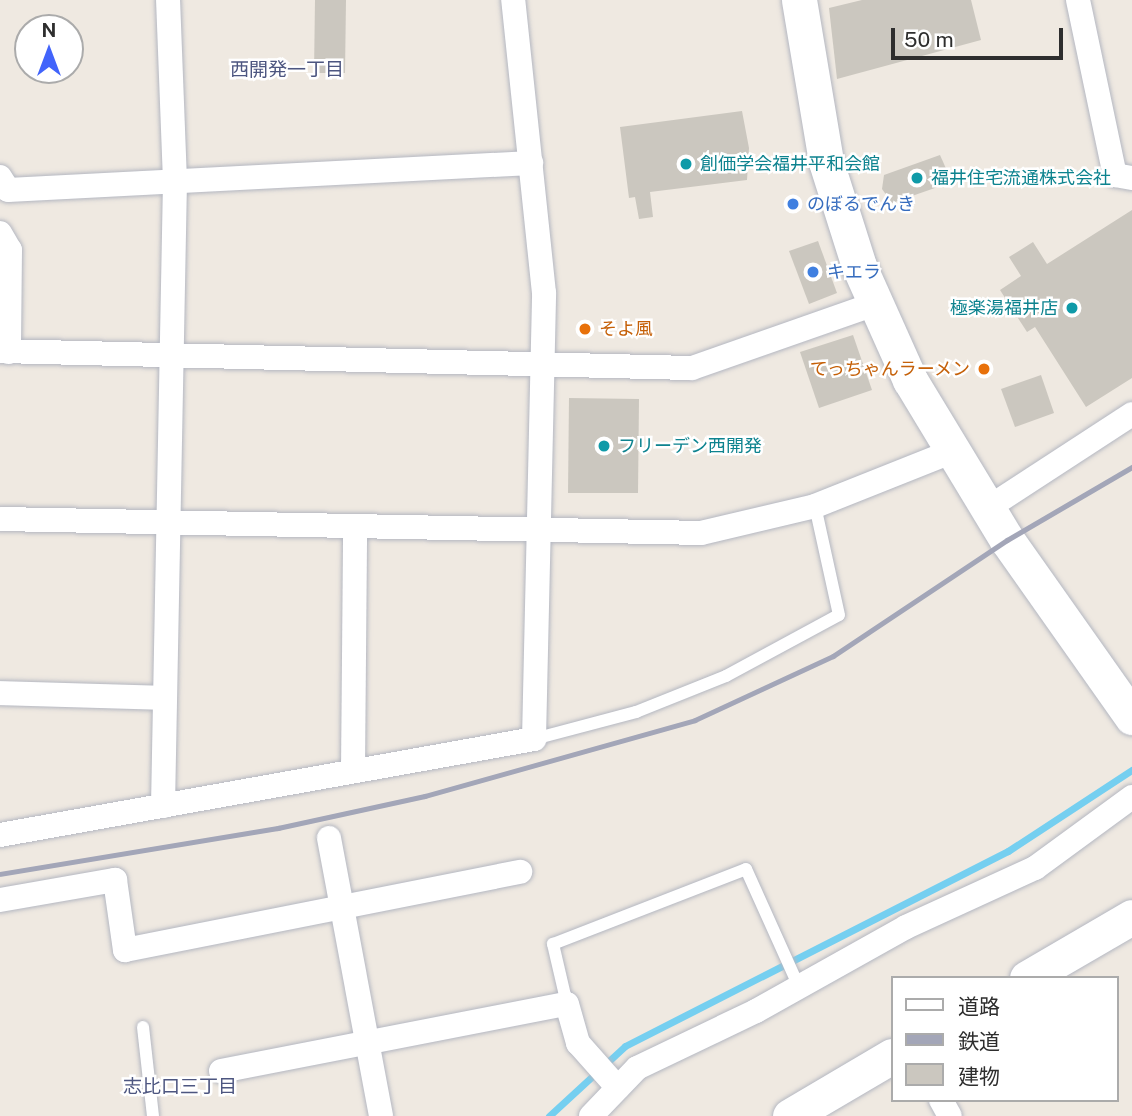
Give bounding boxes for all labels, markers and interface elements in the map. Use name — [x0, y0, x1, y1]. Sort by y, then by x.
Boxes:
north arrow — [14, 14, 84, 84]
scale bar — [894, 14, 1066, 58]
text: N — [42, 19, 56, 41]
text: 50 m — [904, 27, 954, 52]
district label: 西開発一丁目 — [230, 59, 344, 81]
place label: 創価学会福井平和会館 — [700, 153, 880, 175]
marker: 創価学会福井平和会館 — [678, 156, 694, 172]
place label: 福井住宅流通株式会社 — [931, 167, 1111, 189]
marker: 福井住宅流通株式会社 — [909, 170, 925, 186]
place label: のぼるでんき — [807, 193, 915, 215]
marker: のぼるでんき — [785, 196, 801, 212]
place label: キエラ — [827, 261, 881, 283]
marker: キエラ — [805, 264, 821, 280]
place label: 極楽湯福井店 — [950, 297, 1058, 319]
marker: 極楽湯福井店 — [1064, 300, 1080, 316]
place label: そよ風 — [599, 318, 653, 340]
marker: そよ風 — [577, 321, 593, 337]
place label: てっちゃんラーメン — [808, 358, 970, 380]
marker: てっちゃんラーメン — [976, 361, 992, 377]
place label: フリーデン西開発 — [618, 435, 762, 457]
marker: フリーデン西開発 — [596, 438, 612, 454]
legend — [890, 976, 1118, 1102]
text: 道路 — [958, 994, 1000, 1019]
text: 鉄道 — [958, 1029, 1000, 1054]
text: 建物 — [958, 1064, 1000, 1089]
district label: 志比口三丁目 — [123, 1076, 237, 1098]

